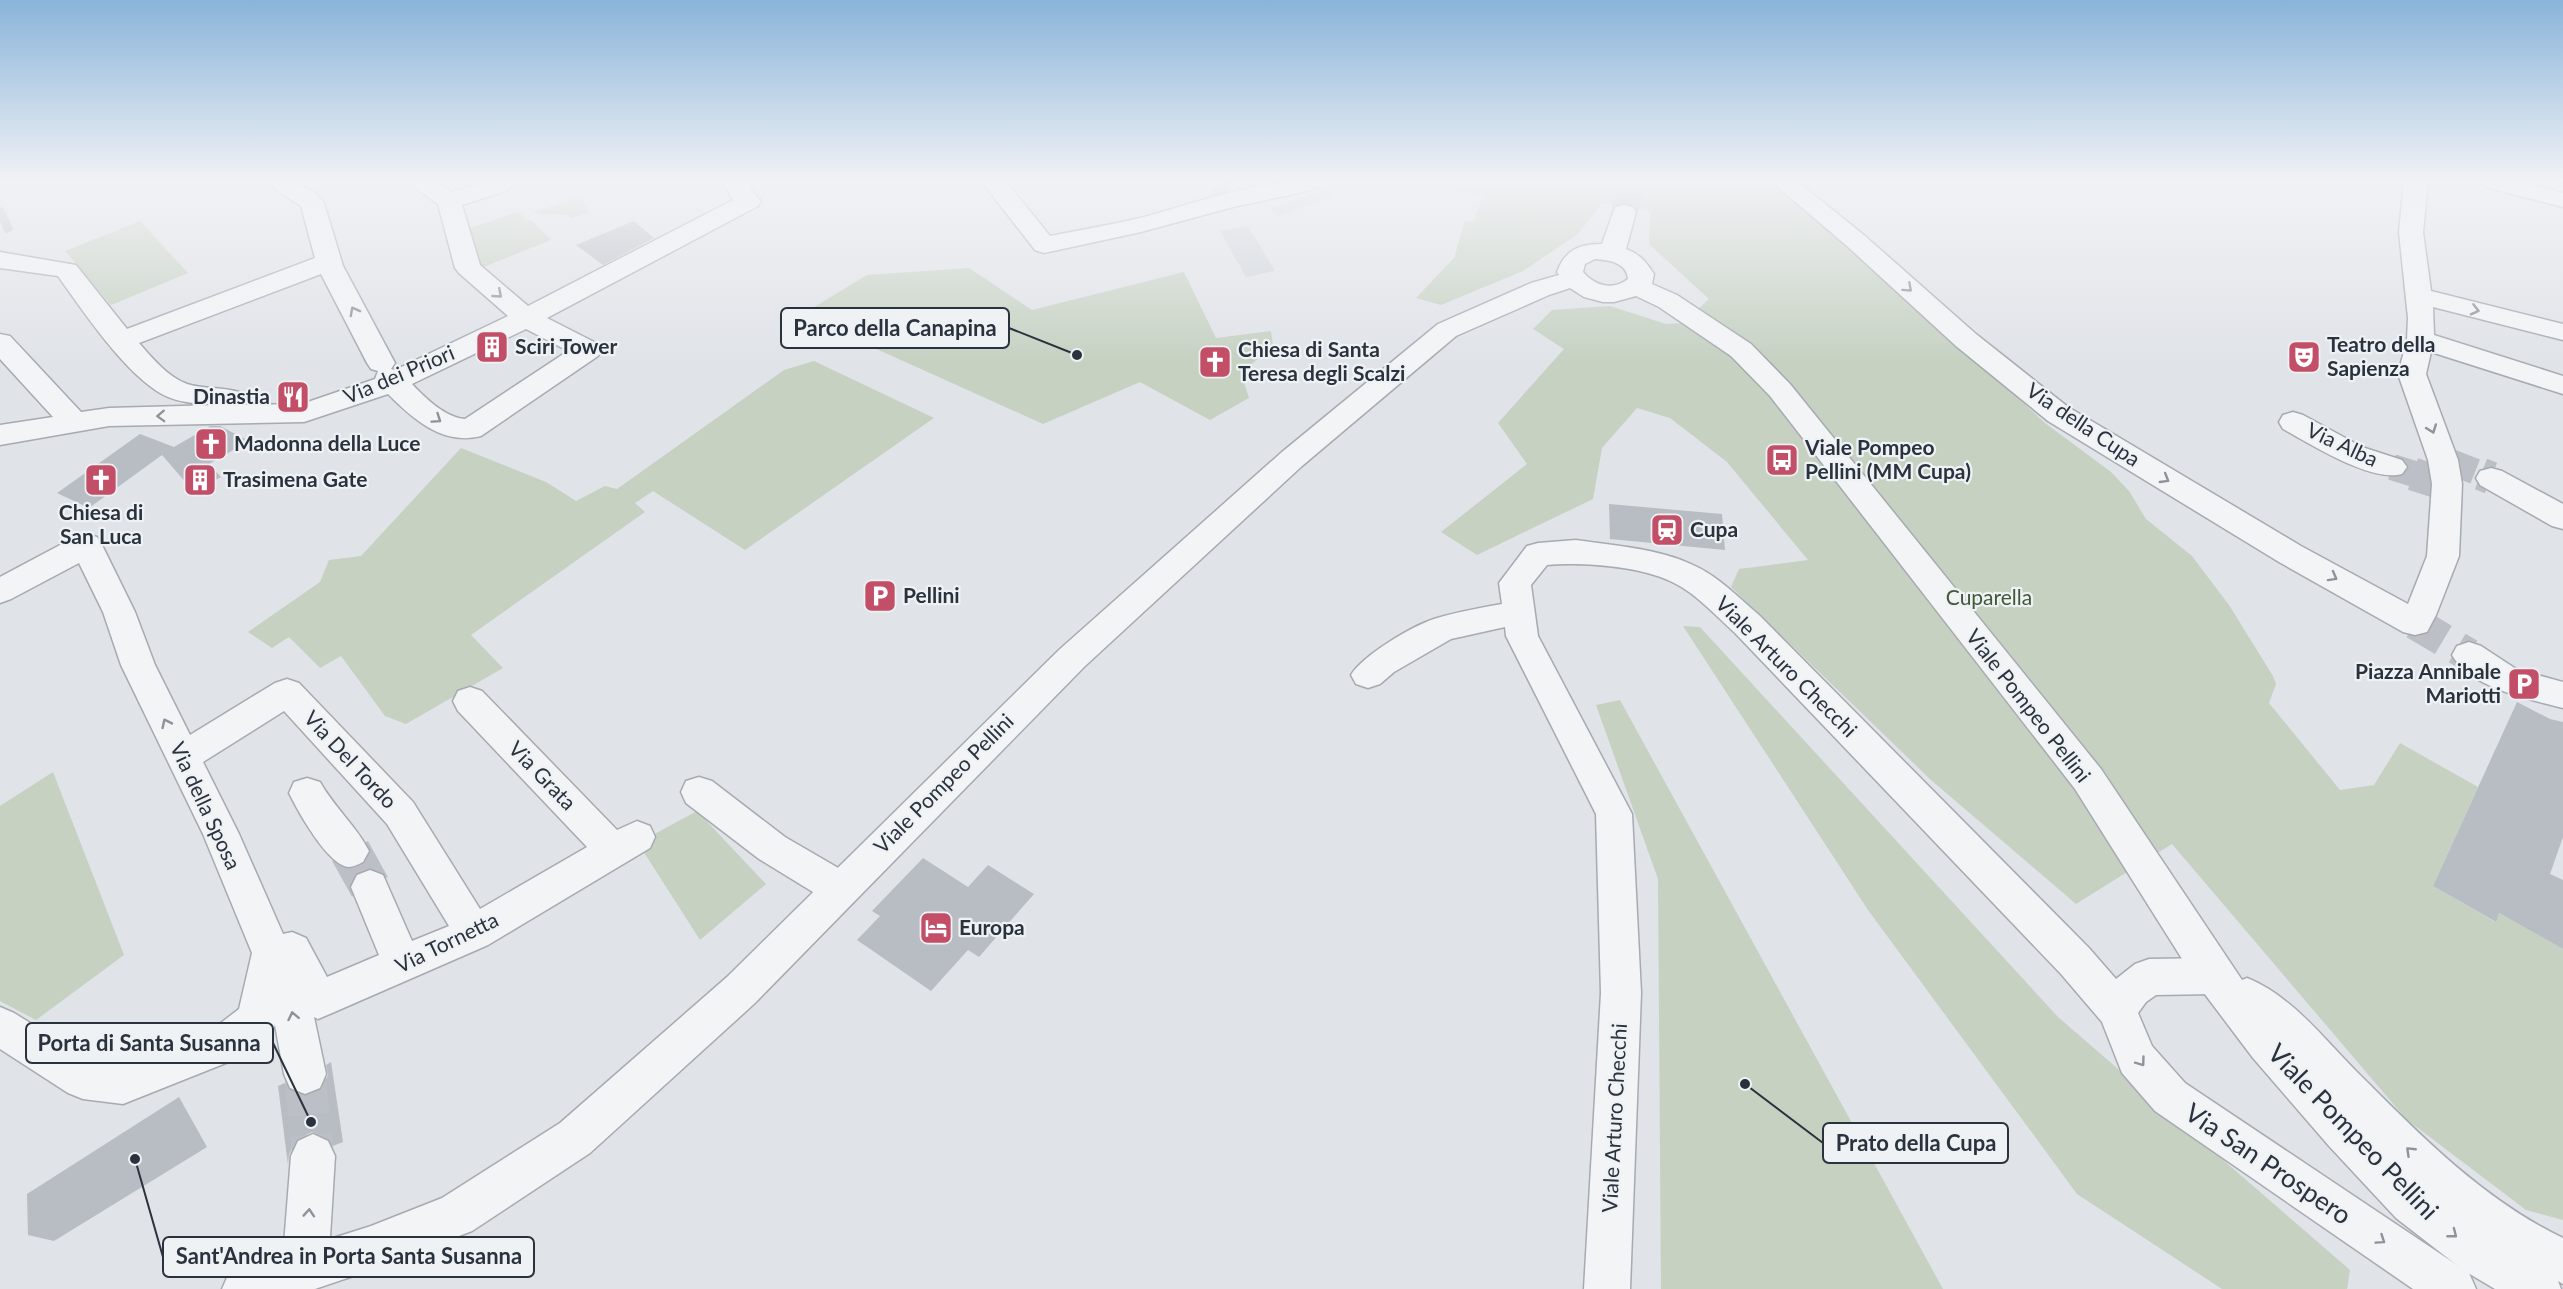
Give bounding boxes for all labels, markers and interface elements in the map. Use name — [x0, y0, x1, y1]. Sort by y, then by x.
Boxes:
one-way arrow — [1901, 281, 1912, 292]
one-way arrow — [491, 287, 502, 298]
one-way arrow — [2470, 303, 2480, 316]
one-way arrow — [349, 306, 361, 317]
callout: Parco della Canapina — [781, 308, 1009, 348]
text: Parco della Canapina — [793, 314, 997, 341]
building icon: Sciri Tower — [474, 329, 510, 365]
place label: Teatro della Sapienza — [2327, 331, 2436, 380]
place label: Sciri Tower — [515, 333, 617, 358]
place label: Chiesa di Santa Teresa degli Scalzi — [1238, 336, 1405, 385]
street label: Via dei Priori — [339, 339, 458, 408]
theatre icon: Teatro della Sapienza — [2286, 339, 2322, 375]
church icon: Chiesa di Santa Teresa degli Scalzi — [1197, 344, 1233, 380]
street label: Via della Cupa — [2022, 377, 2145, 471]
restaurant icon: Dinastia — [275, 379, 311, 415]
place label: Dinastia — [193, 383, 270, 408]
one-way arrow — [157, 409, 166, 422]
one-way arrow — [430, 412, 441, 423]
street label: Via Alba — [2303, 416, 2382, 471]
one-way arrow — [2425, 423, 2438, 434]
church icon: Madonna della Luce — [193, 426, 229, 462]
place label: Madonna della Luce — [234, 430, 420, 455]
place label: Viale Pompeo Pellini (MM Cupa) — [1804, 434, 1971, 483]
bus stop icon: Viale Pompeo Pellini (MM Cupa) — [1764, 442, 1800, 478]
church icon: Chiesa di San Luca — [83, 462, 119, 498]
building icon: Trasimena Gate — [182, 462, 218, 498]
place label: Trasimena Gate — [223, 466, 367, 491]
one-way arrow — [2159, 471, 2169, 483]
place label: Chiesa di San Luca — [59, 499, 143, 548]
station icon: Cupa — [1649, 512, 1685, 548]
place label: Cupa — [1690, 516, 1738, 541]
one-way arrow — [2327, 570, 2337, 582]
parking icon: Pellini — [862, 578, 898, 614]
place label: Pellini — [903, 582, 960, 607]
park label: Cuparella — [1946, 584, 2032, 609]
street label: Viale Arturo Checchi — [1711, 590, 1863, 742]
street label: Viale Pompeo Pellini — [1962, 624, 2097, 787]
place label: Piazza Annibale Mariotti — [2355, 658, 2501, 707]
parking icon: Piazza Annibale Mariotti — [2506, 666, 2542, 702]
street label: Via Del Tordo — [300, 705, 403, 813]
street label: Viale Pompeo Pellini — [868, 708, 1018, 858]
one-way arrow — [162, 718, 173, 729]
street label: Via Grata — [504, 735, 582, 815]
street label: Via della Sposa — [166, 738, 247, 873]
street label: Via Tornetta — [391, 906, 502, 977]
hotel icon: Europa — [918, 910, 954, 946]
place label: Europa — [959, 914, 1025, 939]
one-way arrow — [288, 1012, 301, 1022]
callout: Porta di Santa Susanna — [26, 1023, 273, 1063]
street label: Viale Arturo Checchi — [1596, 1023, 1631, 1213]
text: Porta di Santa Susanna — [37, 1029, 261, 1056]
street label: Viale Pompeo Pellini — [2262, 1037, 2446, 1226]
one-way arrow — [2134, 1056, 2145, 1067]
street label: Via San Prospero — [2179, 1096, 2358, 1231]
callout: Prato della Cupa — [1823, 1123, 2008, 1163]
text: Prato della Cupa — [1836, 1129, 1996, 1156]
one-way arrow — [2407, 1148, 2418, 1159]
one-way arrow — [302, 1208, 315, 1218]
one-way arrow — [2447, 1227, 2458, 1238]
one-way arrow — [2374, 1233, 2385, 1244]
callout: Sant'Andrea in Porta Santa Susanna — [163, 1237, 534, 1277]
text: Sant'Andrea in Porta Santa Susanna — [176, 1242, 522, 1269]

